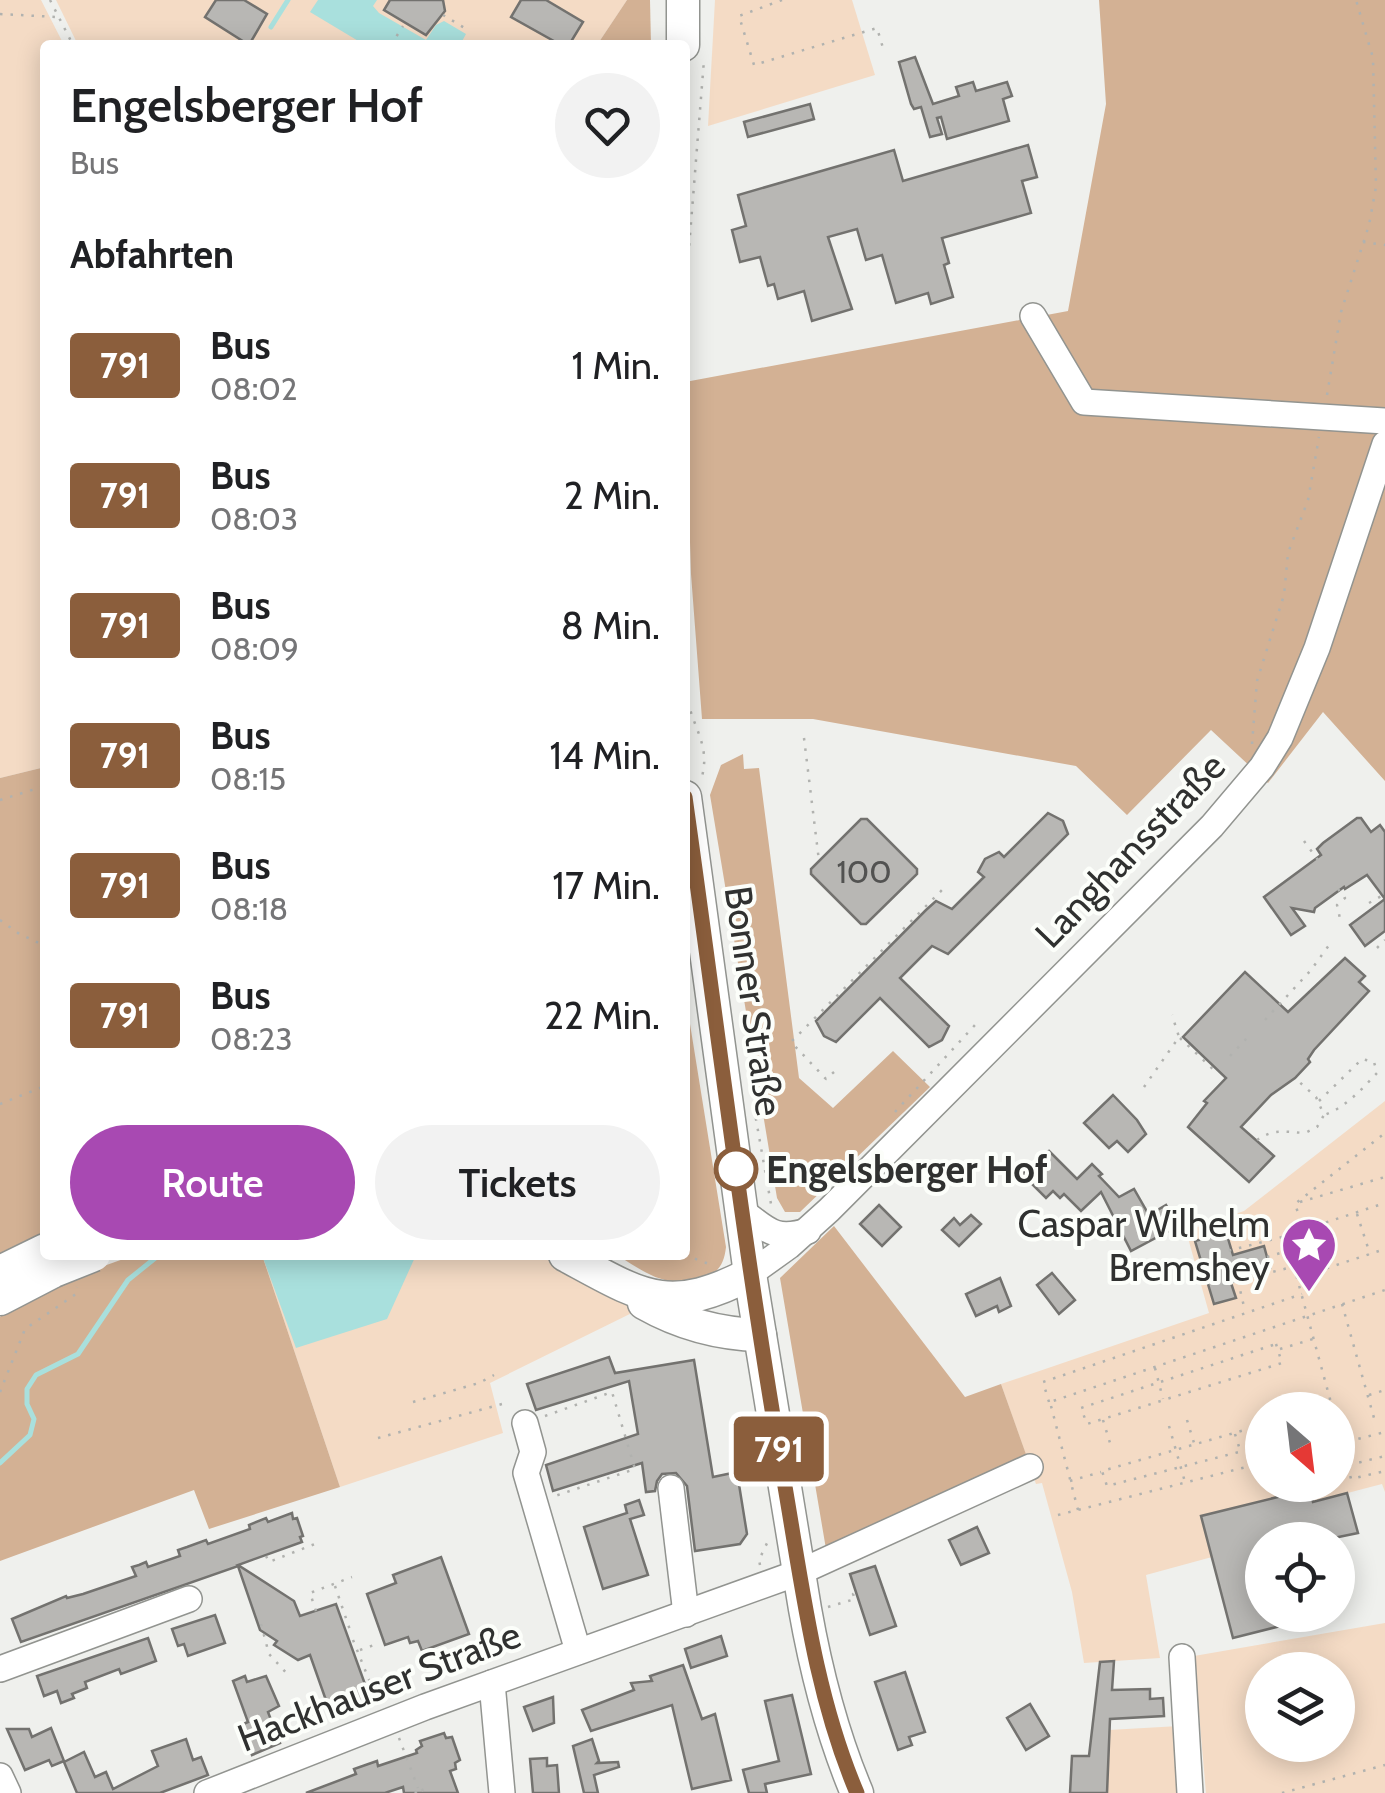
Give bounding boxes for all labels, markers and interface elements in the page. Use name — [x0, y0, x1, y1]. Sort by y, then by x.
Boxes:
button: heart — [555, 73, 660, 178]
text: Engelsberger Hof — [70, 76, 423, 134]
text: Bus — [70, 143, 119, 182]
text: Abfahrten — [70, 231, 234, 278]
text: Bus — [210, 322, 271, 369]
text: 1 Min. — [571, 342, 660, 389]
text: 791 — [100, 344, 150, 387]
text: 08:02 — [210, 369, 298, 408]
text: Bus — [210, 452, 271, 499]
text: 2 Min. — [564, 472, 660, 519]
text: 791 — [100, 474, 150, 517]
text: 08:03 — [210, 499, 298, 538]
text: Bus — [210, 582, 271, 629]
text: 8 Min. — [561, 602, 660, 649]
text: 791 — [100, 604, 150, 647]
text: 08:09 — [210, 629, 299, 668]
text: Bus — [210, 712, 271, 759]
text: 14 Min. — [549, 732, 660, 779]
text: 791 — [100, 734, 150, 777]
street label: Langhansstraße — [1025, 743, 1235, 957]
text: 08:15 — [210, 759, 286, 798]
text: Bus — [210, 842, 271, 889]
house number: 100 — [836, 852, 892, 891]
text: 17 Min. — [552, 862, 660, 909]
text: 791 — [100, 864, 150, 907]
street label: Bonner Straße — [715, 883, 793, 1119]
text: 08:18 — [210, 889, 288, 928]
text: Bus — [210, 972, 271, 1019]
text: 22 Min. — [544, 992, 660, 1039]
text: 791 — [100, 994, 150, 1037]
text: 08:23 — [210, 1019, 292, 1058]
button: Route — [70, 1125, 355, 1240]
button: Tickets — [375, 1125, 660, 1240]
place label: Engelsberger Hof — [766, 1146, 1048, 1193]
marker: Engelsberger Hof — [715, 1148, 757, 1190]
place label: Caspar Wilhelm Bremshey — [1018, 1200, 1270, 1291]
place icon: Caspar Wilhelm Bremshey — [1279, 1215, 1339, 1294]
north arrow — [1245, 1392, 1355, 1502]
map controls — [1245, 1392, 1355, 1762]
line badge: 791 — [722, 1416, 836, 1482]
text: 791 — [754, 1428, 804, 1471]
button: locate — [1245, 1522, 1355, 1632]
street label: Hackhauser Straße — [231, 1610, 527, 1762]
button: layers — [1245, 1652, 1355, 1762]

